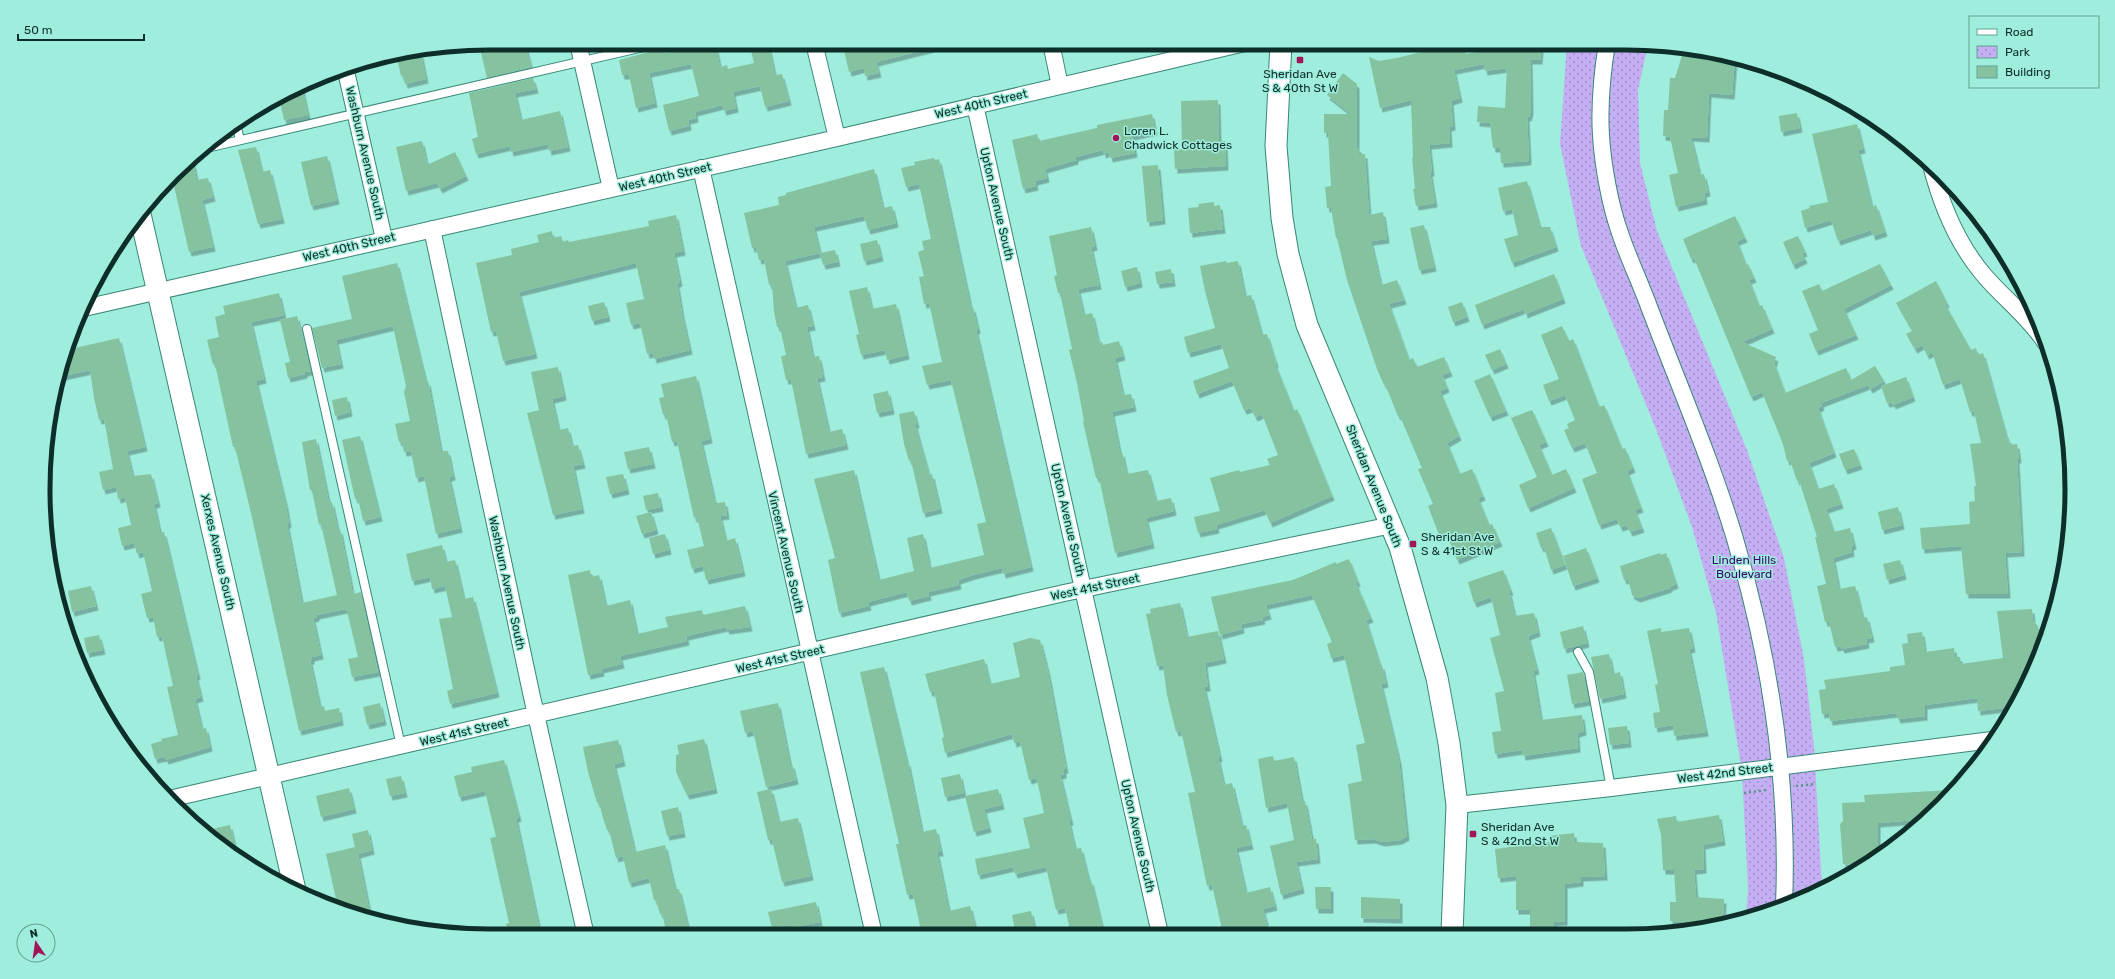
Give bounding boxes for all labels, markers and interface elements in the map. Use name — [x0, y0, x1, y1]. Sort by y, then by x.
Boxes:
scale bar — [18, 16, 144, 42]
legend — [1969, 16, 2099, 88]
text: 50 m — [24, 23, 52, 37]
text: Road — [2005, 25, 2033, 39]
text: Park — [2005, 45, 2031, 59]
marker: Sheridan Ave S & 40th St W — [1295, 55, 1305, 65]
text: Building — [2005, 65, 2051, 79]
place label: Sheridan Ave S & 40th St W — [1262, 67, 1338, 95]
street label: Washburn Avenue South — [343, 85, 387, 221]
street label: West 40th Street — [933, 86, 1029, 121]
place label: Loren L. Chadwick Cottages — [1124, 124, 1232, 152]
marker: Loren L. Chadwick Cottages — [1111, 133, 1121, 143]
street label: Upton Avenue South — [977, 146, 1017, 262]
street label: West 40th Street — [617, 159, 713, 194]
street label: West 40th Street — [301, 229, 397, 264]
street label: Sheridan Avenue South — [1343, 423, 1405, 549]
street label: Upton Avenue South — [1048, 462, 1088, 578]
street label: Vincent Avenue South — [765, 490, 807, 614]
street label: Xerxes Avenue South — [198, 492, 238, 612]
street label: Washburn Avenue South — [486, 515, 528, 651]
place label: Sheridan Ave S & 41st St W — [1421, 530, 1495, 558]
marker: Sheridan Ave S & 41st St W — [1408, 539, 1418, 549]
park label: Linden Hills Boulevard — [1712, 553, 1776, 581]
street label: West 41st Street — [1049, 571, 1141, 603]
street label: West 41st Street — [734, 642, 826, 676]
street label: West 41st Street — [418, 715, 510, 749]
street label: West 42nd Street — [1676, 760, 1774, 786]
street label: Upton Avenue South — [1118, 778, 1158, 894]
place label: Sheridan Ave S & 42nd St W — [1481, 820, 1559, 848]
marker: Sheridan Ave S & 42nd St W — [1468, 829, 1478, 839]
north arrow — [16, 923, 56, 963]
text: N — [29, 927, 39, 941]

